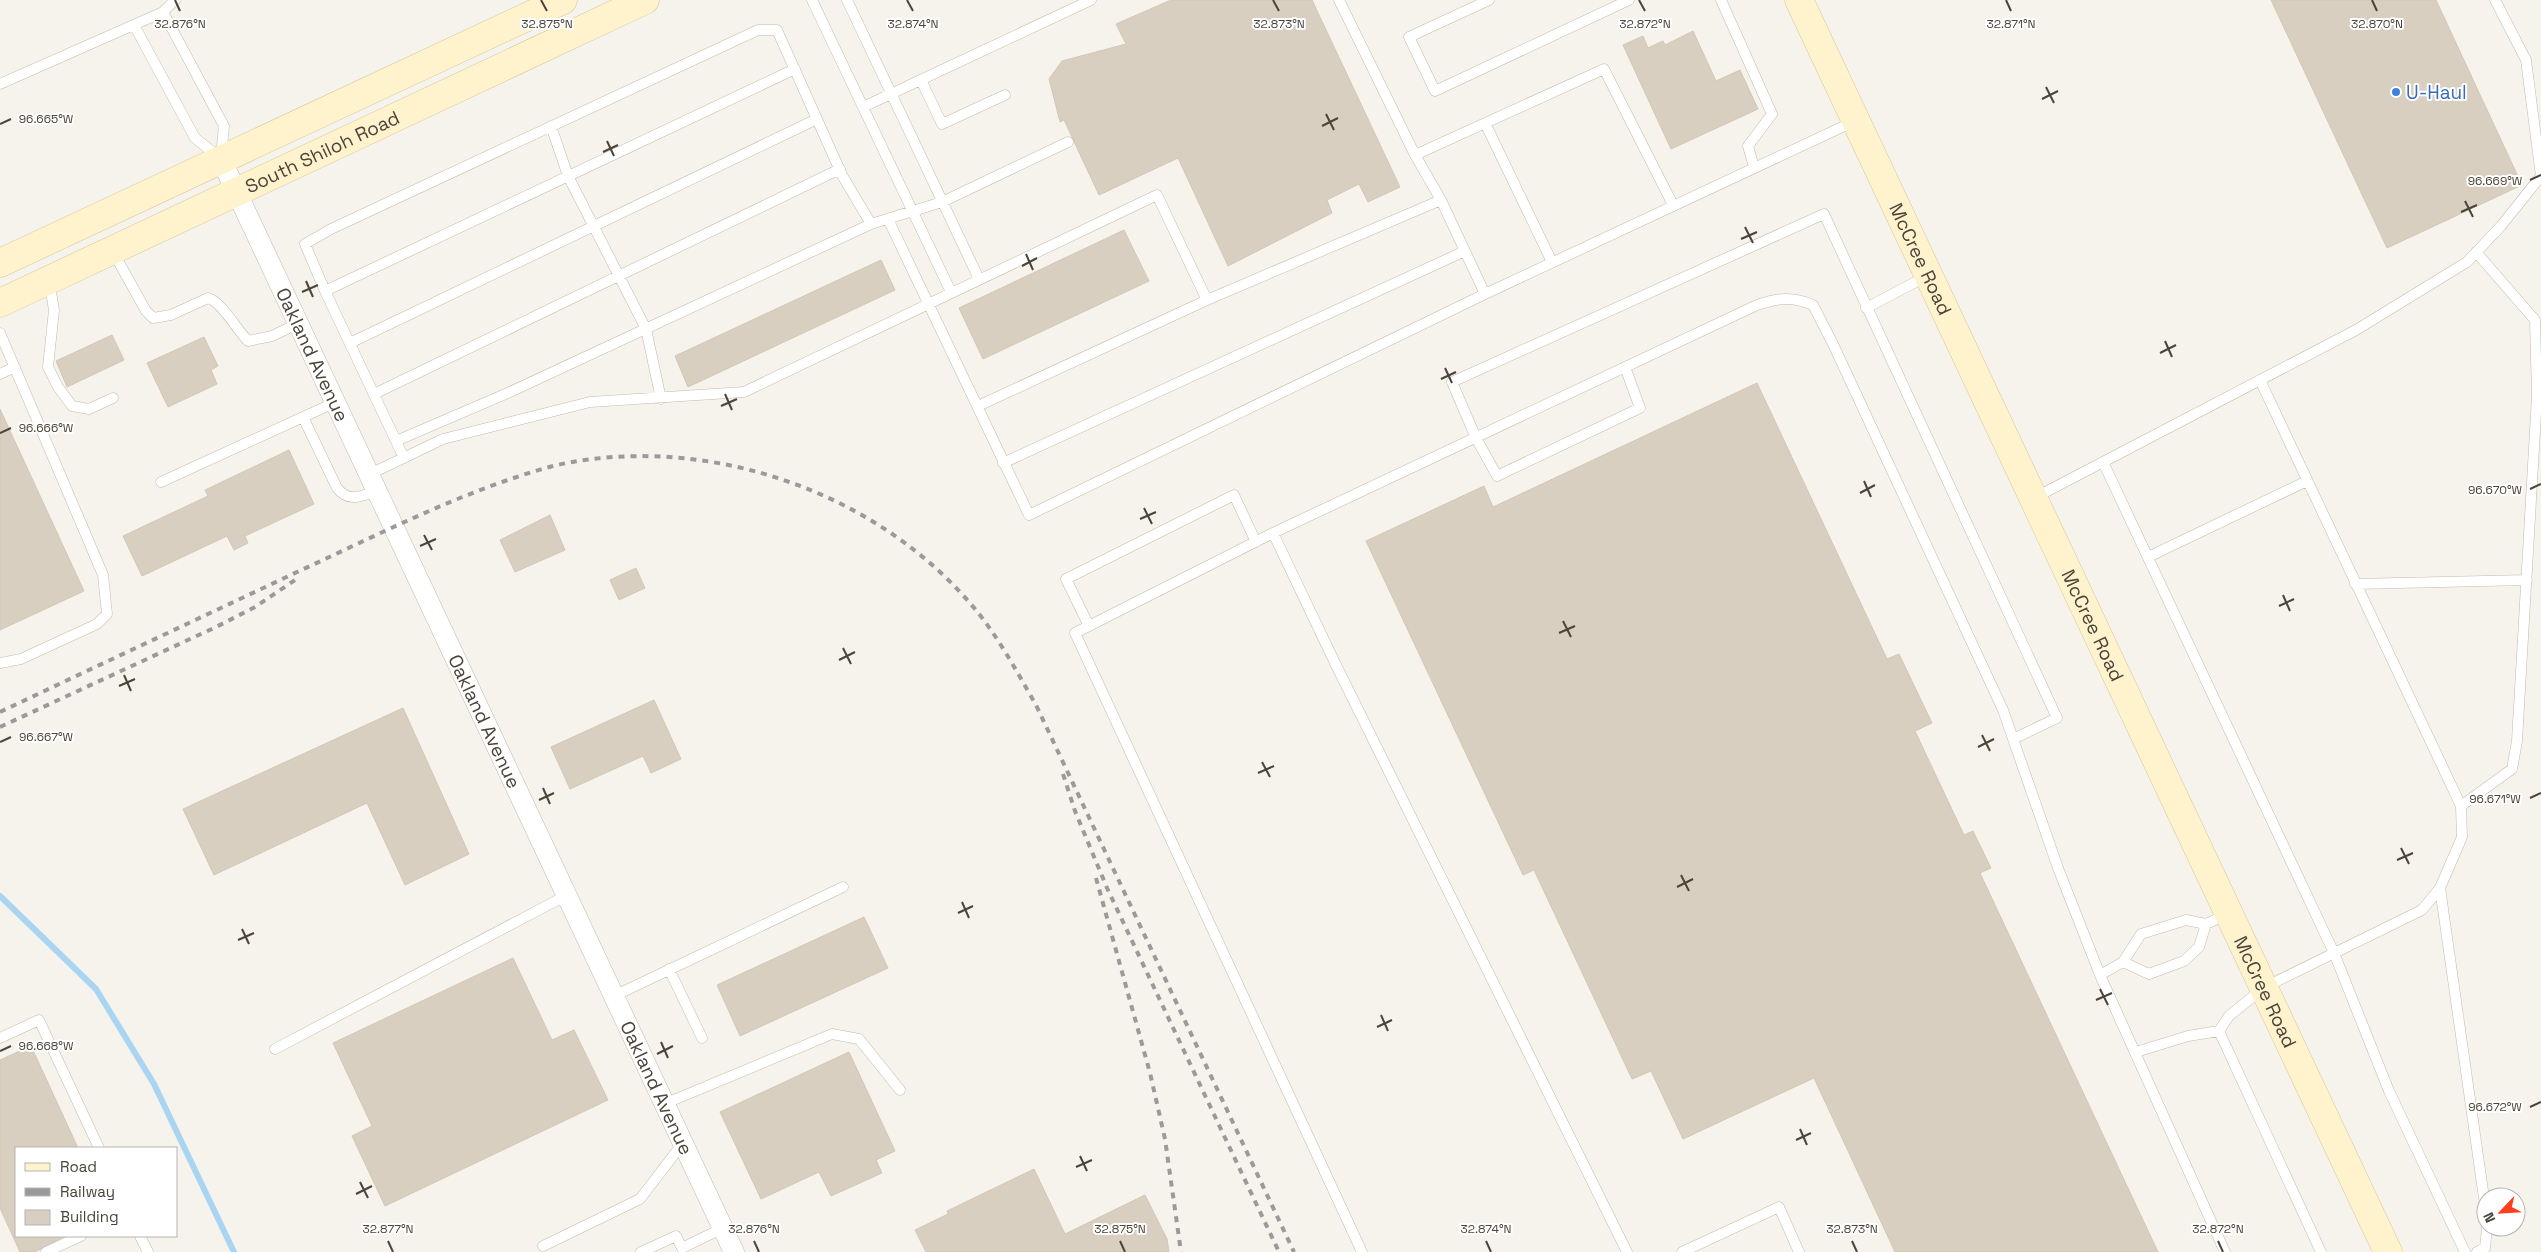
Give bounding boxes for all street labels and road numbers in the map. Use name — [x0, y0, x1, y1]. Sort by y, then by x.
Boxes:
street label: South Shiloh Road — [241, 105, 404, 199]
street label: McCree Road — [1884, 199, 1958, 319]
street label: Oakland Avenue — [271, 284, 355, 426]
street label: McCree Road — [2056, 565, 2130, 685]
street label: Oakland Avenue — [443, 650, 527, 792]
street label: McCree Road — [2229, 932, 2303, 1052]
street label: Oakland Avenue — [615, 1017, 699, 1159]

